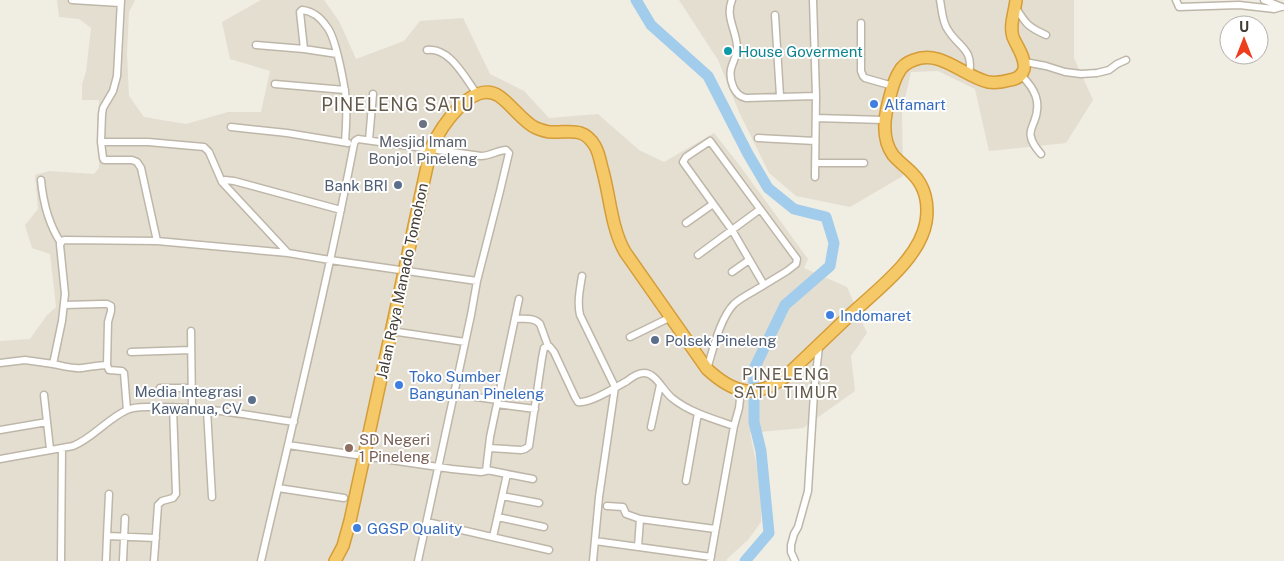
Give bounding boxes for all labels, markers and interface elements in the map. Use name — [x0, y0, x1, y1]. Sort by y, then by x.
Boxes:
north arrow — [1219, 15, 1269, 65]
text: U — [1239, 19, 1249, 35]
place label: House Goverment — [738, 43, 863, 60]
marker: House Goverment — [722, 45, 734, 57]
district label: PINELENG SATU — [321, 94, 475, 115]
place label: Alfamart — [884, 96, 946, 113]
marker: Alfamart — [868, 98, 880, 110]
marker: Mesjid Imam Bonjol Pineleng — [417, 118, 429, 130]
place label: Mesjid Imam Bonjol Pineleng — [368, 133, 478, 167]
place label: Bank BRI — [324, 177, 388, 194]
marker: Bank BRI — [392, 179, 404, 191]
street label: Jalan Raya Manado Tomohon — [373, 181, 431, 381]
place label: Indomaret — [840, 307, 911, 324]
marker: Indomaret — [824, 309, 836, 321]
place label: Polsek Pineleng — [665, 332, 777, 349]
marker: Polsek Pineleng — [649, 334, 661, 346]
district label: PINELENG SATU TIMUR — [733, 365, 839, 402]
place label: Toko Sumber Bangunan Pineleng — [409, 368, 544, 402]
marker: Toko Sumber Bangunan Pineleng — [393, 379, 405, 391]
place label: Media Integrasi Kawanua, CV — [135, 383, 242, 417]
marker: Media Integrasi Kawanua, CV — [246, 394, 258, 406]
place label: SD Negeri 1 Pineleng — [359, 431, 430, 465]
marker: SD Negeri 1 Pineleng — [343, 442, 355, 454]
place label: GGSP Quality — [367, 520, 462, 537]
marker: GGSP Quality — [351, 522, 363, 534]

